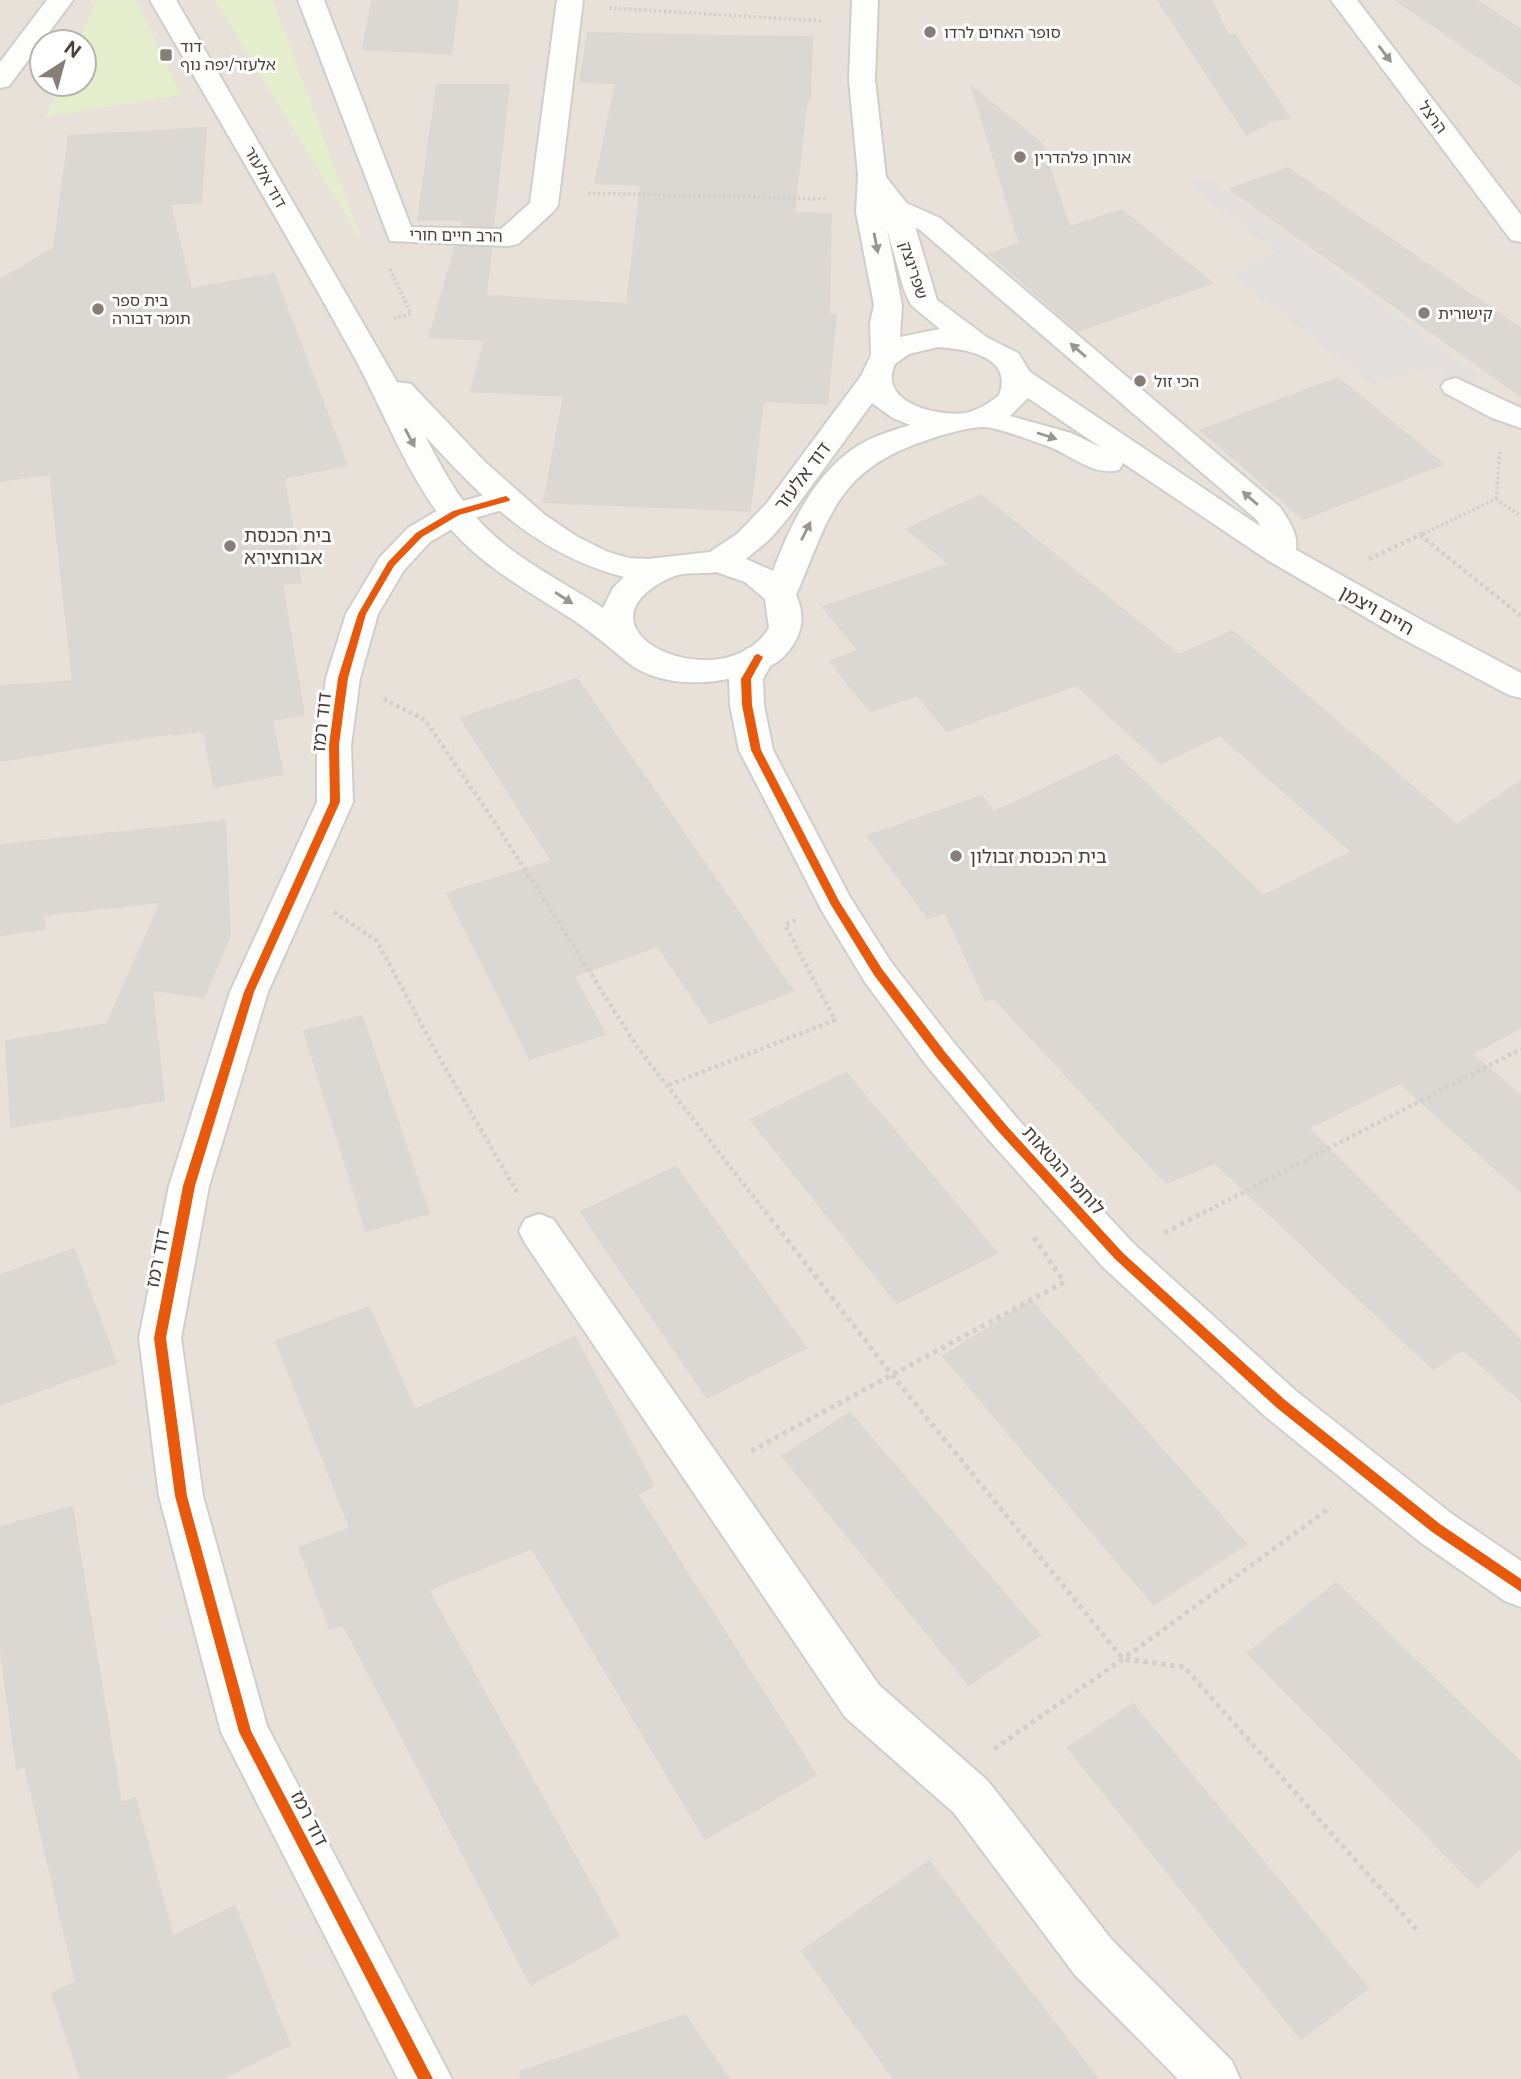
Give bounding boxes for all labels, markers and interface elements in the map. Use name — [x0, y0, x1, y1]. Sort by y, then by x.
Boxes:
place label: סופר האחים לרדו — [944, 23, 1061, 42]
marker: סופר האחים לרדו — [922, 24, 938, 40]
north arrow — [28, 28, 98, 98]
text: N — [61, 36, 85, 63]
place label: דוד אלעזר/יפה נוף — [180, 37, 276, 74]
one-way arrow — [1378, 45, 1393, 63]
marker: דוד אלעזר/יפה נוף — [158, 47, 174, 63]
street label: הרצל — [1414, 97, 1451, 137]
street label: דוד אלעזר — [240, 143, 291, 212]
place label: אורחן פלהדרין — [1034, 148, 1131, 167]
marker: אורחן פלהדרין — [1012, 149, 1028, 165]
street label: הרב חיים חורי — [409, 225, 503, 246]
one-way arrow — [871, 232, 882, 254]
street label: שפרינצק — [895, 239, 932, 301]
place label: בית ספר תומר דבורה — [112, 291, 191, 328]
marker: בית ספר תומר דבורה — [90, 301, 106, 317]
place label: קישורית — [1438, 304, 1493, 323]
marker: קישורית — [1416, 305, 1432, 321]
one-way arrow — [1069, 343, 1086, 358]
place label: הכי זול — [1154, 372, 1199, 391]
marker: הכי זול — [1132, 373, 1148, 389]
one-way arrow — [403, 428, 415, 448]
one-way arrow — [1037, 431, 1058, 442]
street label: דוד אלעזר — [769, 437, 835, 515]
one-way arrow — [1242, 491, 1259, 506]
one-way arrow — [800, 521, 811, 541]
place label: בית הכנסת אבוחצירא — [244, 524, 332, 568]
marker: בית הכנסת אבוחצירא — [222, 538, 238, 554]
street label: חיים ויצמן — [1336, 581, 1418, 639]
one-way arrow — [555, 591, 574, 604]
street label: דוד רמז — [307, 691, 335, 753]
place label: בית הכנסת זבולון — [970, 845, 1107, 867]
marker: בית הכנסת זבולון — [948, 848, 964, 864]
street label: לוחמי הגטאות — [1018, 1121, 1110, 1219]
street label: דוד רמז — [141, 1227, 173, 1289]
street label: דוד רמז — [287, 1786, 333, 1850]

